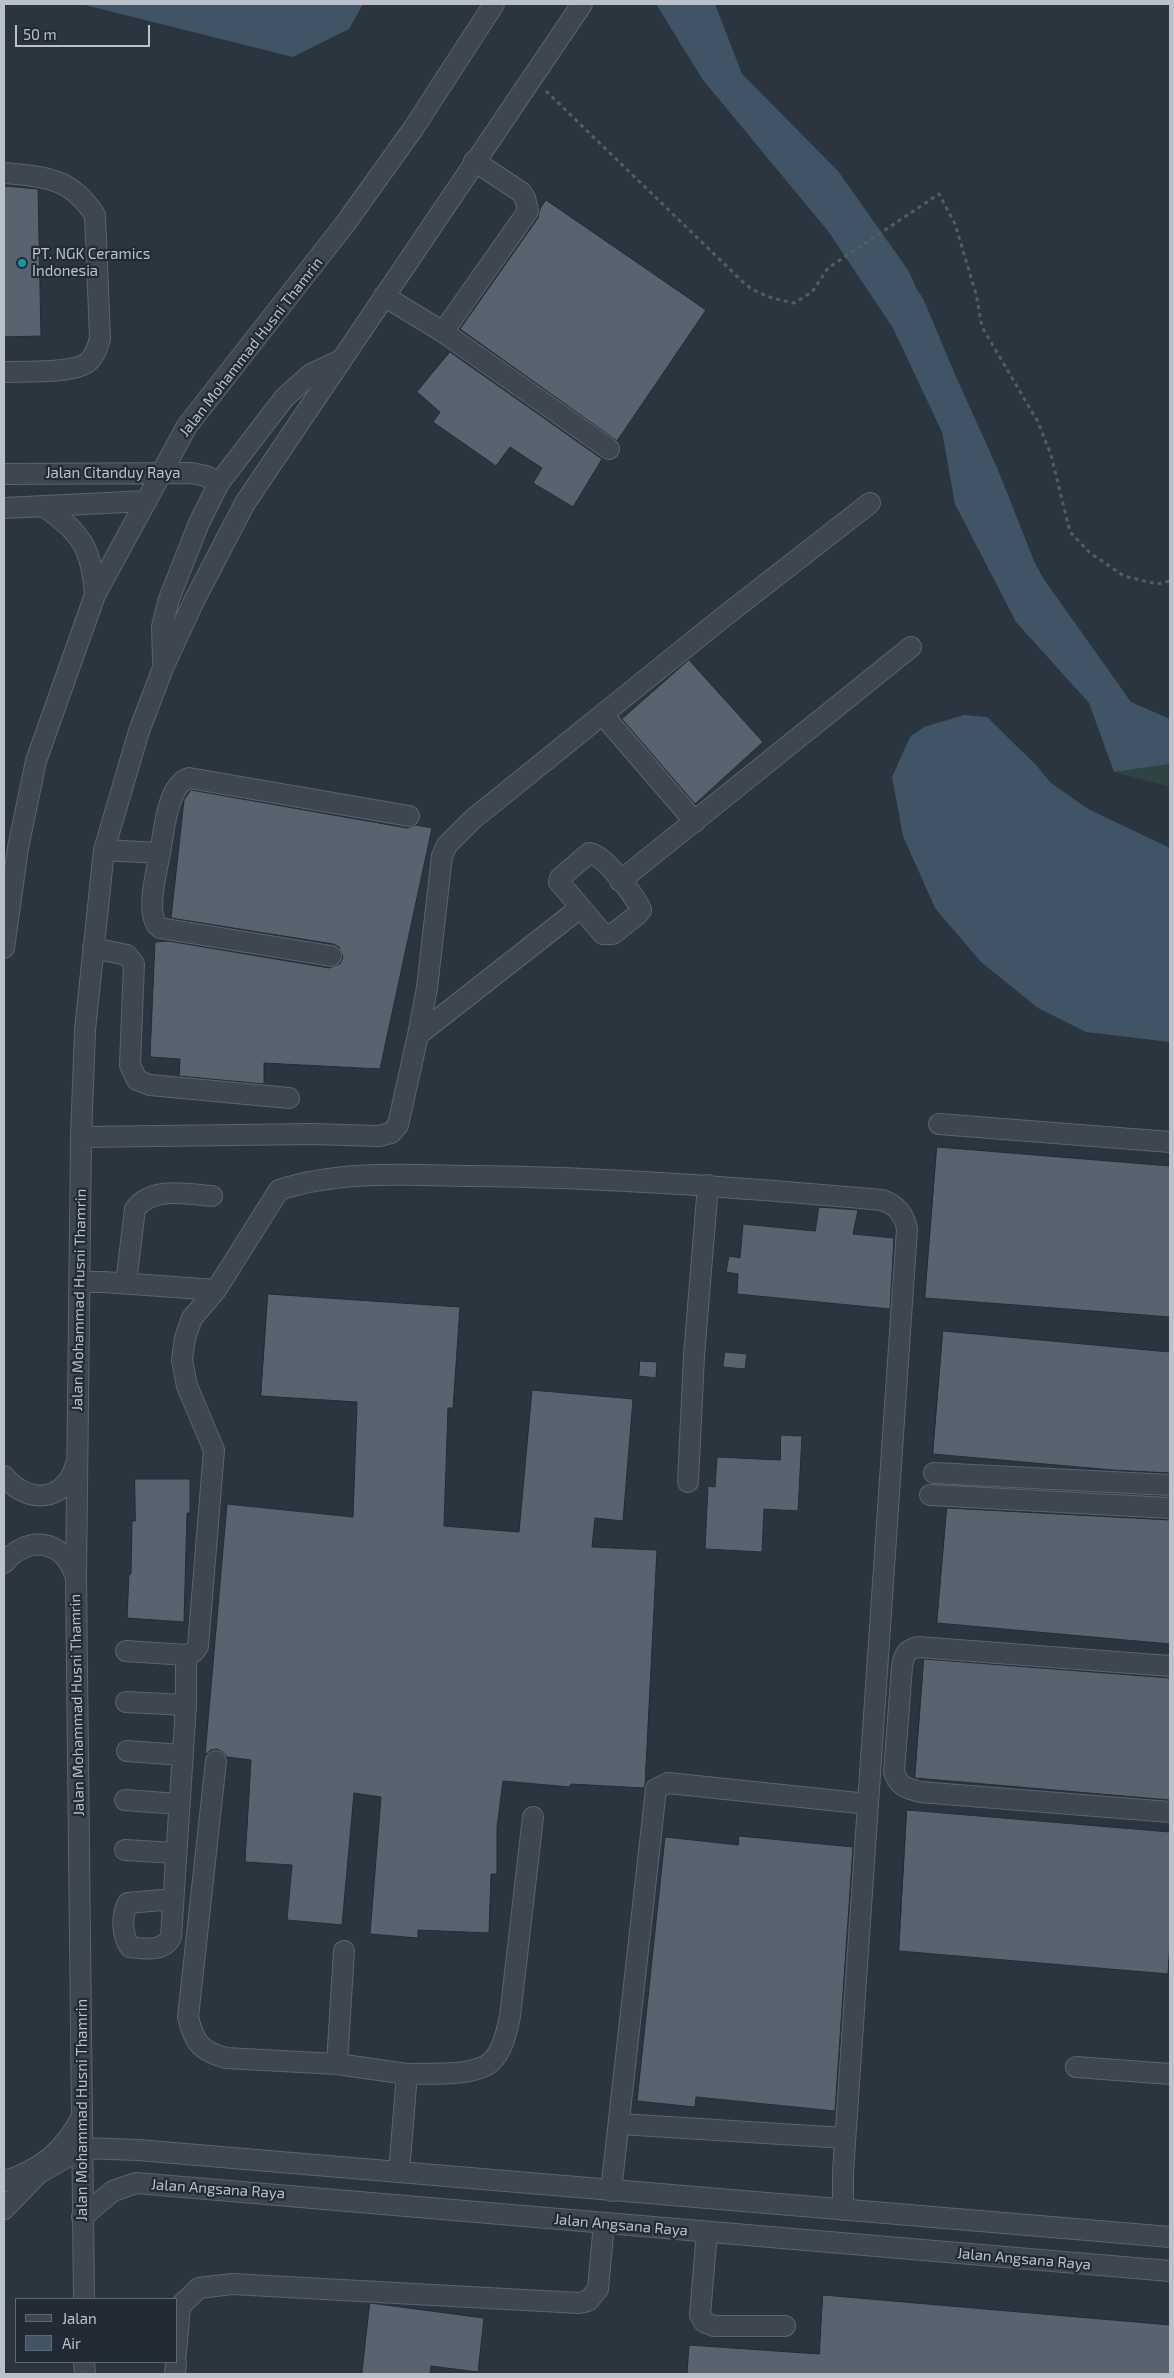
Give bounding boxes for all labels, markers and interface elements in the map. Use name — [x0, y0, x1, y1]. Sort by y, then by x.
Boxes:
scale bar — [18, 15, 152, 47]
text: 50 m — [23, 25, 57, 43]
place label: PT. NGK Ceramics Indonesia — [32, 245, 150, 280]
street label: Jalan Mohammad Husni Thamrin — [175, 254, 327, 440]
marker: PT. NGK Ceramics Indonesia — [16, 257, 28, 269]
street label: Jalan Citanduy Raya — [45, 464, 181, 482]
street label: Jalan Mohammad Husni Thamrin — [68, 1189, 90, 1411]
street label: Jalan Mohammad Husni Thamrin — [66, 1594, 88, 1816]
street label: Jalan Mohammad Husni Thamrin — [73, 1999, 91, 2221]
street label: Jalan Angsana Raya — [150, 2175, 286, 2203]
street label: Jalan Angsana Raya — [553, 2210, 689, 2240]
street label: Jalan Angsana Raya — [956, 2244, 1092, 2274]
legend — [15, 2298, 178, 2363]
text: Jalan — [62, 2309, 97, 2327]
text: Air — [62, 2334, 81, 2352]

